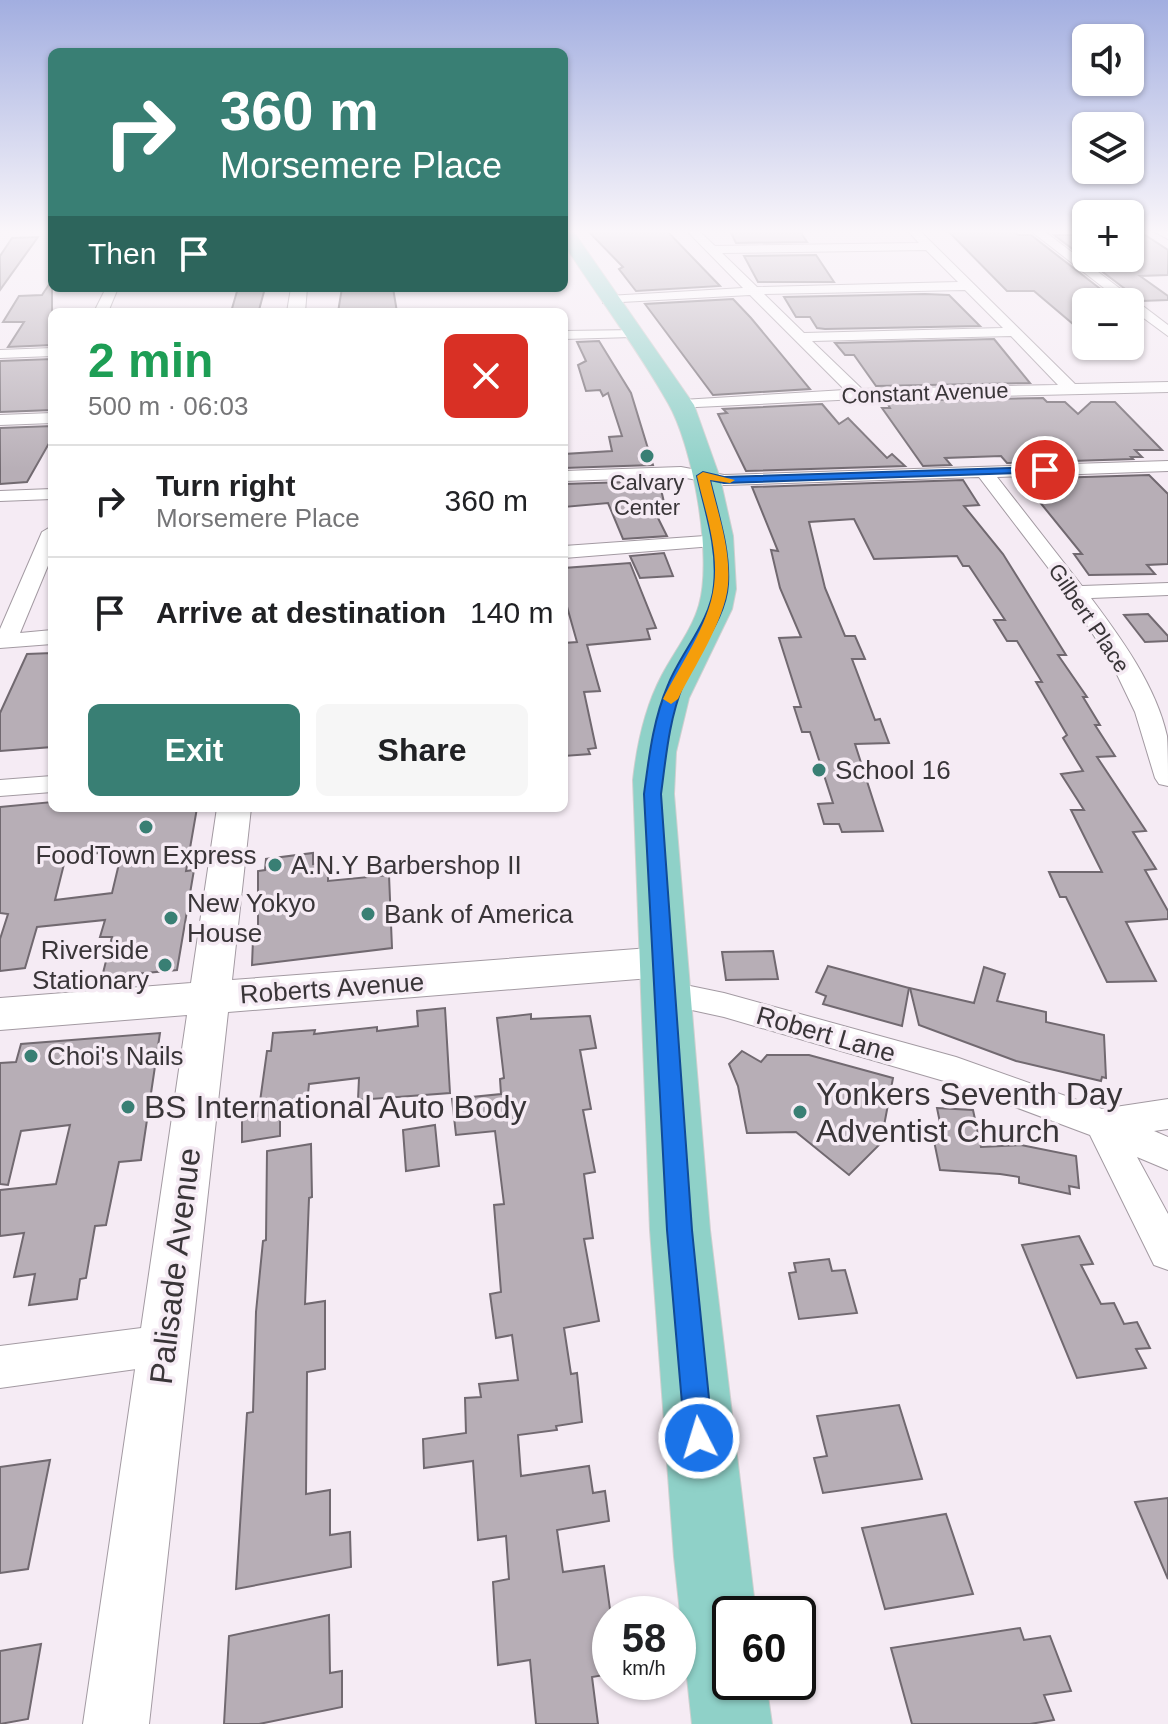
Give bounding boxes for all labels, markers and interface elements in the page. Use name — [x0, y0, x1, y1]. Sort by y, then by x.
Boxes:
map controls — [1072, 24, 1144, 360]
button: sound — [1072, 24, 1144, 96]
text: 360 m — [220, 79, 379, 142]
icon: right — [88, 80, 192, 184]
button: layers — [1072, 112, 1144, 184]
text: Morsemere Place — [220, 145, 502, 186]
button: + — [1072, 200, 1144, 272]
icon: arrive — [172, 232, 216, 276]
text: Then — [88, 237, 156, 270]
button: − — [1072, 288, 1144, 360]
text: 2 min — [88, 334, 213, 387]
button: close — [444, 334, 528, 418]
street label: Constant Avenue — [841, 378, 1009, 408]
text: 500 m · 06:03 — [88, 391, 248, 421]
pin — [1011, 436, 1079, 504]
marker: Calvary Center — [638, 447, 656, 465]
icon: arrive — [1023, 448, 1067, 492]
text: Turn right — [156, 469, 295, 502]
place label: Calvary Center — [610, 470, 684, 520]
icon: right — [88, 479, 132, 523]
text: 360 m — [445, 484, 528, 517]
text: Morsemere Place — [156, 503, 360, 533]
street label: Gilbert Place — [1043, 559, 1135, 677]
icon: arrive — [88, 591, 132, 635]
text: Arrive at destination — [156, 596, 446, 629]
text: 140 m — [470, 596, 553, 629]
button: Exit — [88, 704, 300, 796]
button: Share — [316, 704, 528, 796]
place label: School 16 — [835, 755, 951, 785]
marker: School 16 — [810, 761, 828, 779]
marker: FoodTown Express — [137, 818, 155, 836]
place label: FoodTown Express — [35, 840, 257, 870]
place label: A.N.Y Barbershop II — [291, 850, 522, 880]
marker: A.N.Y Barbershop II — [266, 856, 284, 874]
place label: New Yokyo House — [187, 888, 316, 948]
place label: Bank of America — [384, 899, 574, 929]
marker: Bank of America — [359, 905, 377, 923]
marker: New Yokyo House — [162, 909, 180, 927]
place label: Riverside Stationary — [32, 935, 149, 995]
marker: Riverside Stationary — [156, 956, 174, 974]
street label: Roberts Avenue — [239, 967, 425, 1009]
street label: Robert Lane — [753, 1000, 899, 1068]
place label: Choi's Nails — [47, 1041, 183, 1071]
marker: Choi's Nails — [22, 1047, 40, 1065]
place label: Yonkers Seventh Day Adventist Church — [816, 1076, 1123, 1149]
place label: BS International Auto Body — [144, 1089, 526, 1125]
marker: BS International Auto Body — [119, 1098, 137, 1116]
marker: Yonkers Seventh Day Adventist Church — [791, 1103, 809, 1121]
street label: Palisade Avenue — [143, 1146, 207, 1386]
position arrow — [657, 1396, 741, 1480]
speed limit sign: 60 — [712, 1596, 816, 1700]
text: 58 — [622, 1616, 666, 1660]
text: km/h — [622, 1657, 666, 1679]

